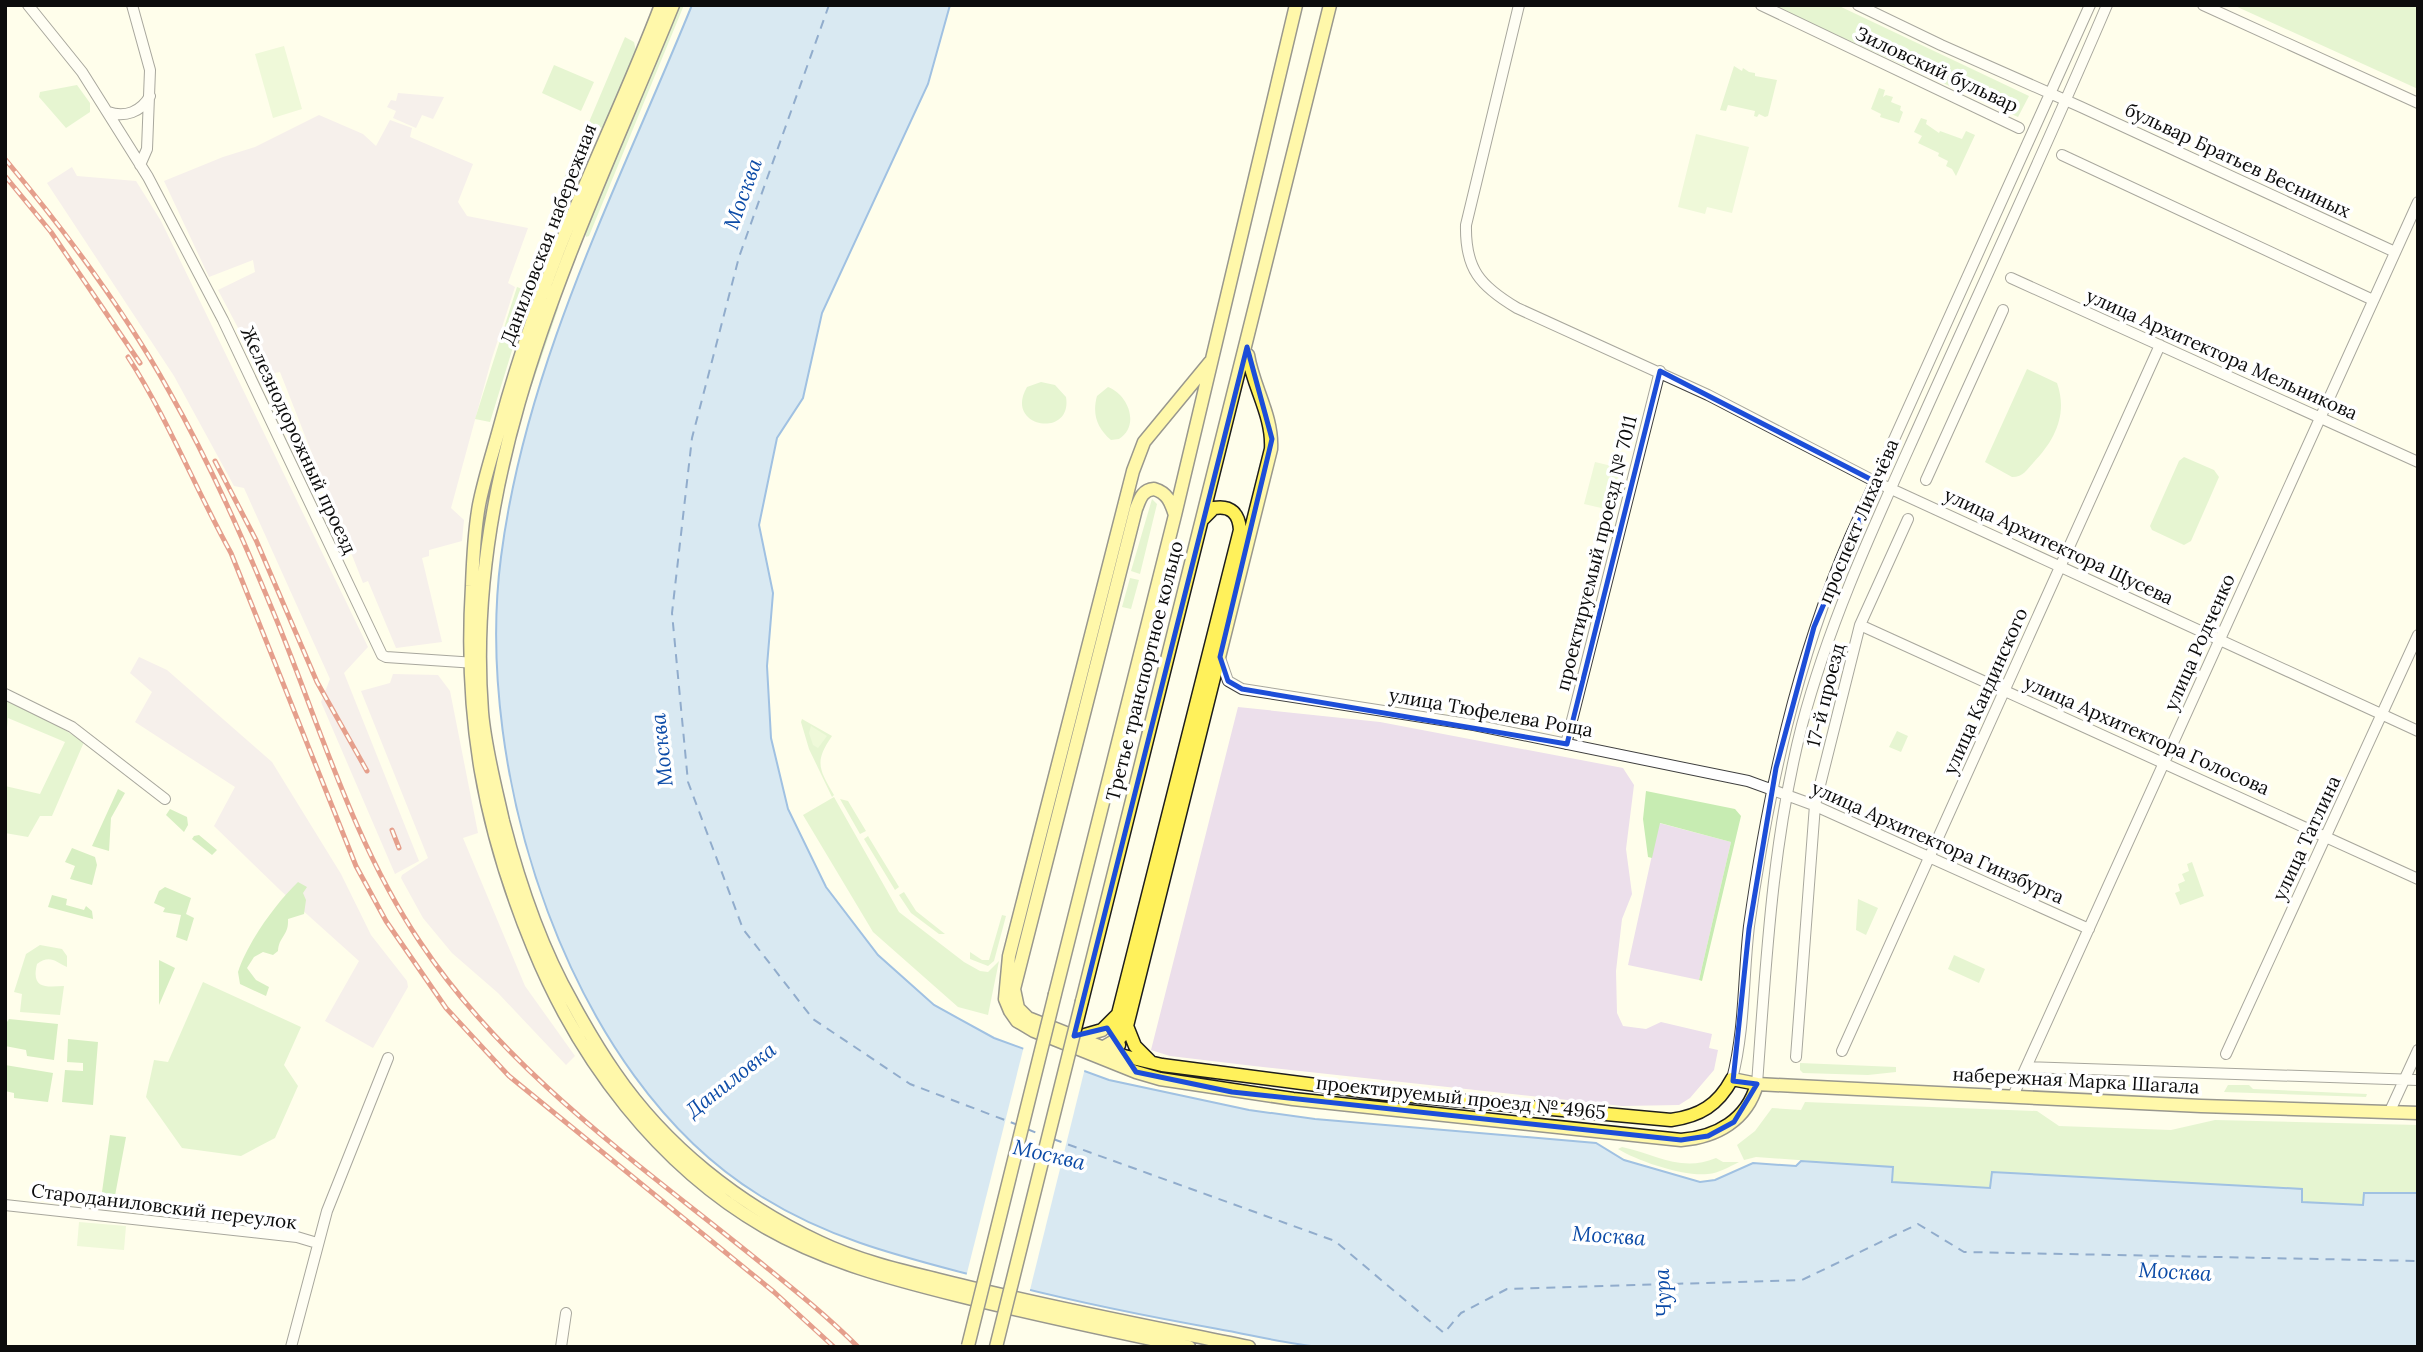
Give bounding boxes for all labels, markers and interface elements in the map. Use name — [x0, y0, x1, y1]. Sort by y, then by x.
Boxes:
street label: Зиловский бульвар — [1852, 21, 2022, 117]
street label: бульвар Братьев Весниных — [2121, 97, 2355, 223]
street label: Даниловская набережная — [495, 120, 601, 348]
water label: Москва — [717, 154, 768, 233]
street label: улица Архитектора Мельникова — [2083, 283, 2362, 425]
street label: Железнодорожный проезд — [236, 322, 362, 558]
street label: проектируемый проезд № 7011 — [1550, 413, 1642, 693]
street label: проспект Лихачёва — [1812, 435, 1904, 607]
street label: улица Архитектора Щусева — [1940, 482, 2178, 610]
street label: Третье транспортное кольцо — [1100, 538, 1188, 804]
street label: улица Родченко — [2158, 570, 2240, 714]
street label: улица Кандинского — [1937, 604, 2033, 778]
street label: 17-й проезд — [1801, 641, 1849, 749]
street label: улица Архитектора Голосова — [2021, 670, 2274, 800]
street label: улица Тюфелева Роща — [1387, 682, 1595, 742]
water label: Москва — [644, 712, 679, 788]
street label: улица Татлина — [2267, 771, 2346, 904]
street label: улица Архитектора Гинзбурга — [1808, 775, 2068, 909]
water label: Даниловка — [679, 1036, 782, 1124]
street label: набережная Марка Шагала — [1952, 1062, 2200, 1098]
street label: проектируемый проезд № 4965 — [1315, 1070, 1607, 1124]
water label: Москва — [1010, 1133, 1088, 1176]
street label: Староданиловский переулок — [30, 1178, 299, 1234]
water label: Москва — [1571, 1219, 1647, 1252]
water label: Москва — [2138, 1256, 2213, 1287]
water label: Чура — [1648, 1267, 1677, 1318]

